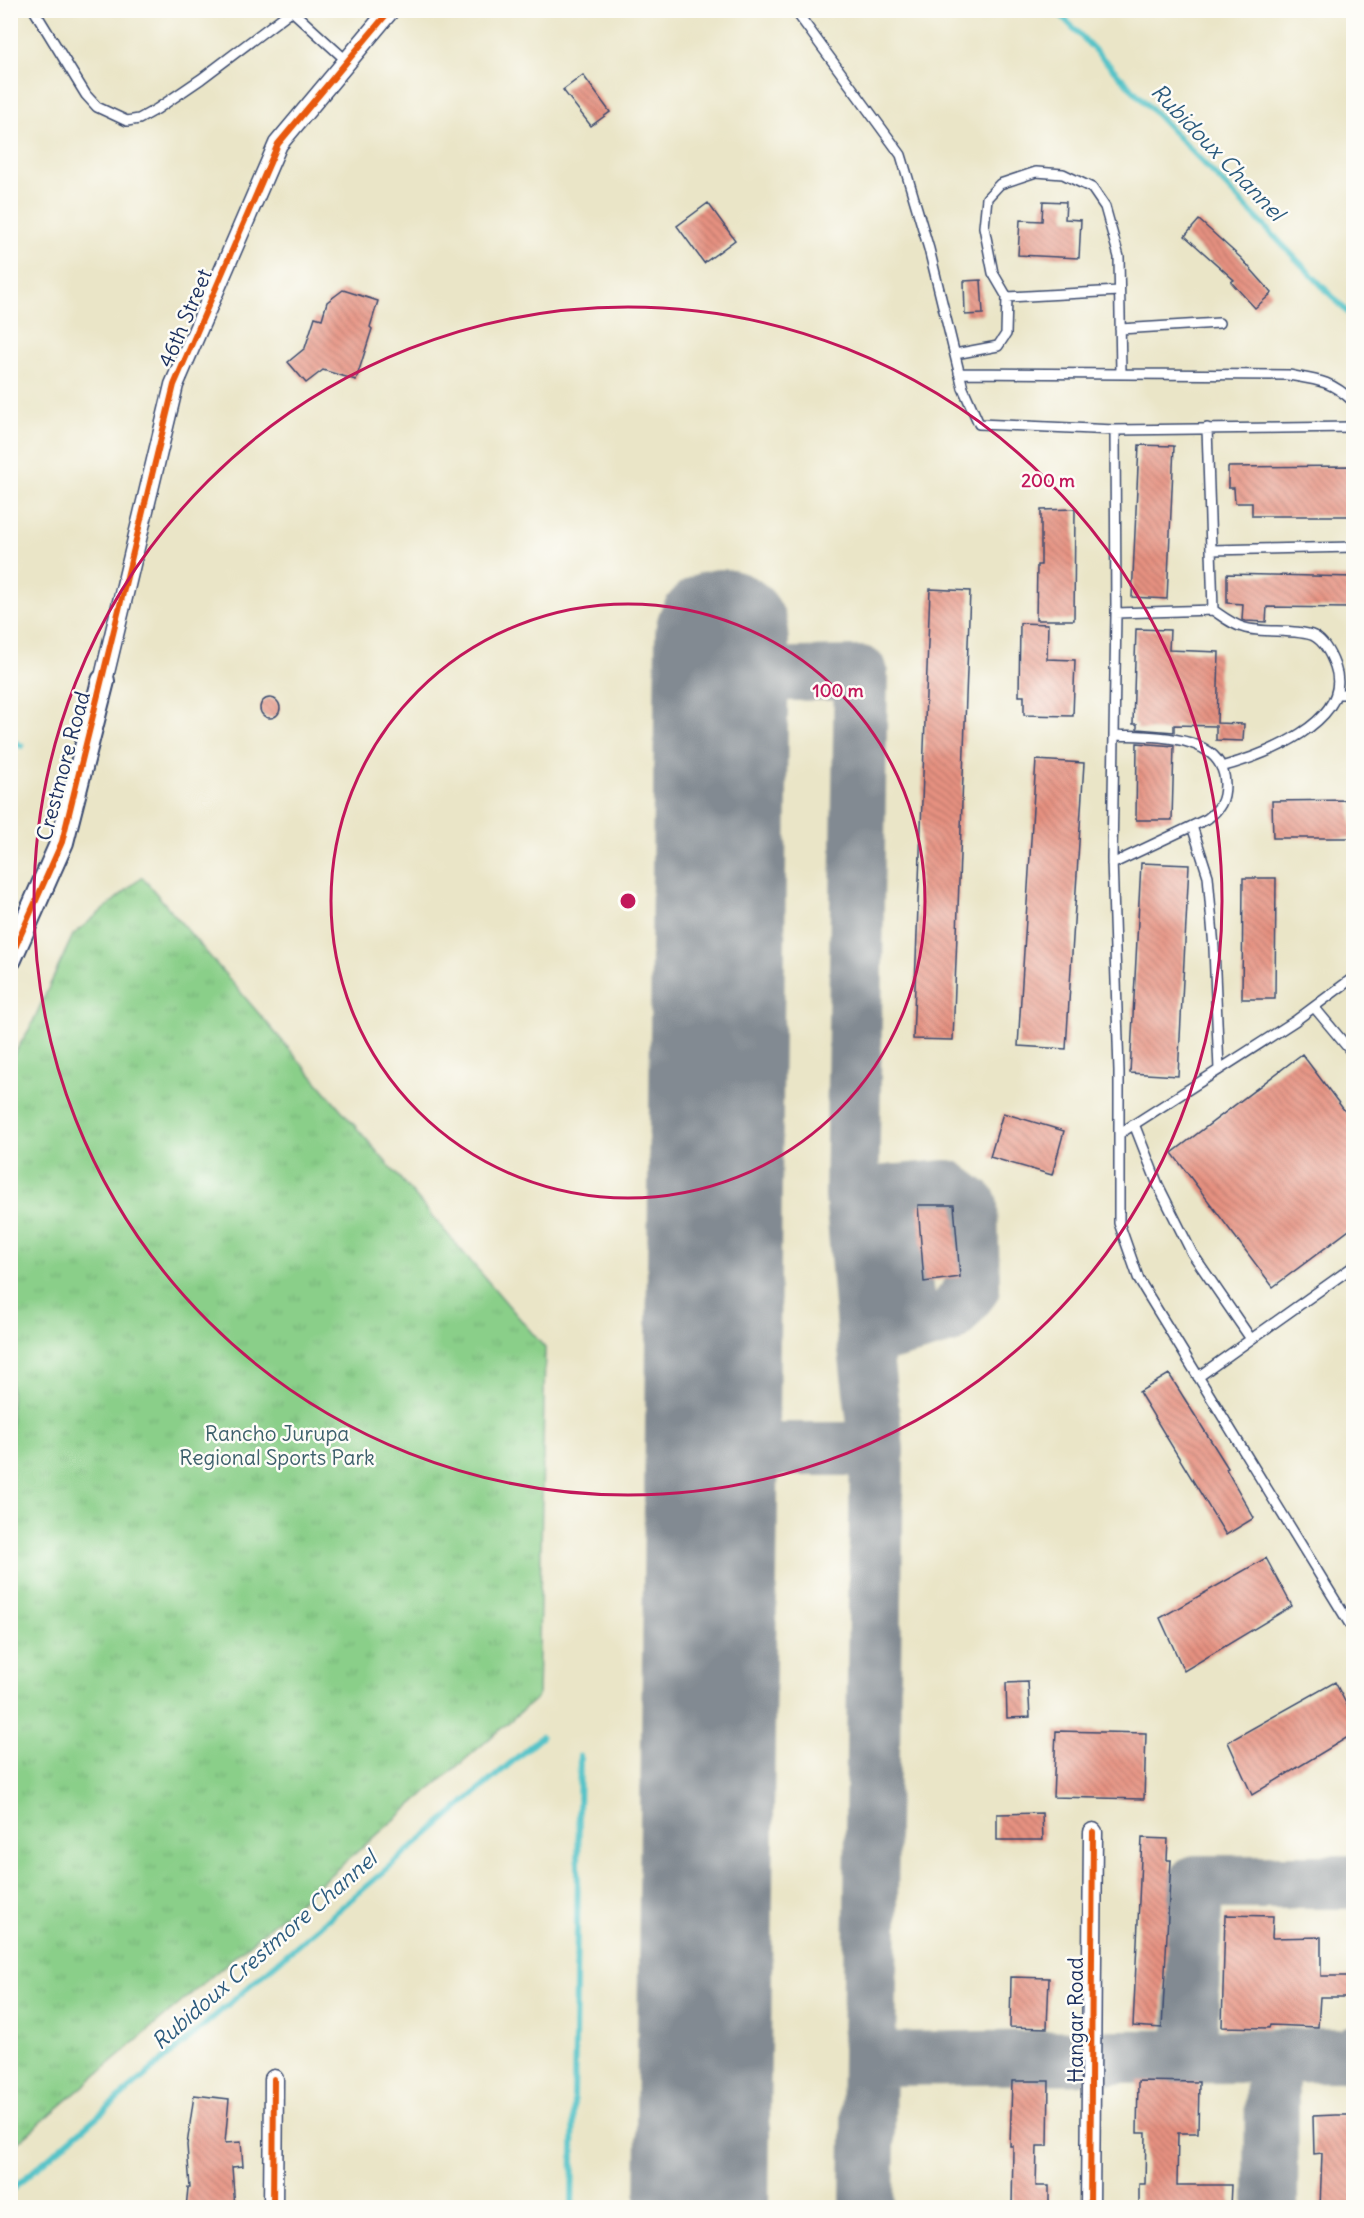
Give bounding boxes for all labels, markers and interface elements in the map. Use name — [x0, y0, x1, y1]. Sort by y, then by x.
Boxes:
water label: Rubidoux Channel — [1145, 78, 1293, 229]
street label: 46th Street — [152, 265, 218, 371]
text: 200 m — [1021, 469, 1075, 492]
text: 100 m — [813, 679, 864, 702]
street label: Crestmore Road — [30, 688, 96, 844]
centre of rings — [618, 891, 638, 911]
park label: Rancho Jurupa Regional Sports Park — [179, 1420, 375, 1471]
water label: Rubidoux Crestmore Channel — [146, 1843, 385, 2055]
street label: Hangar Road — [1062, 1957, 1089, 2083]

